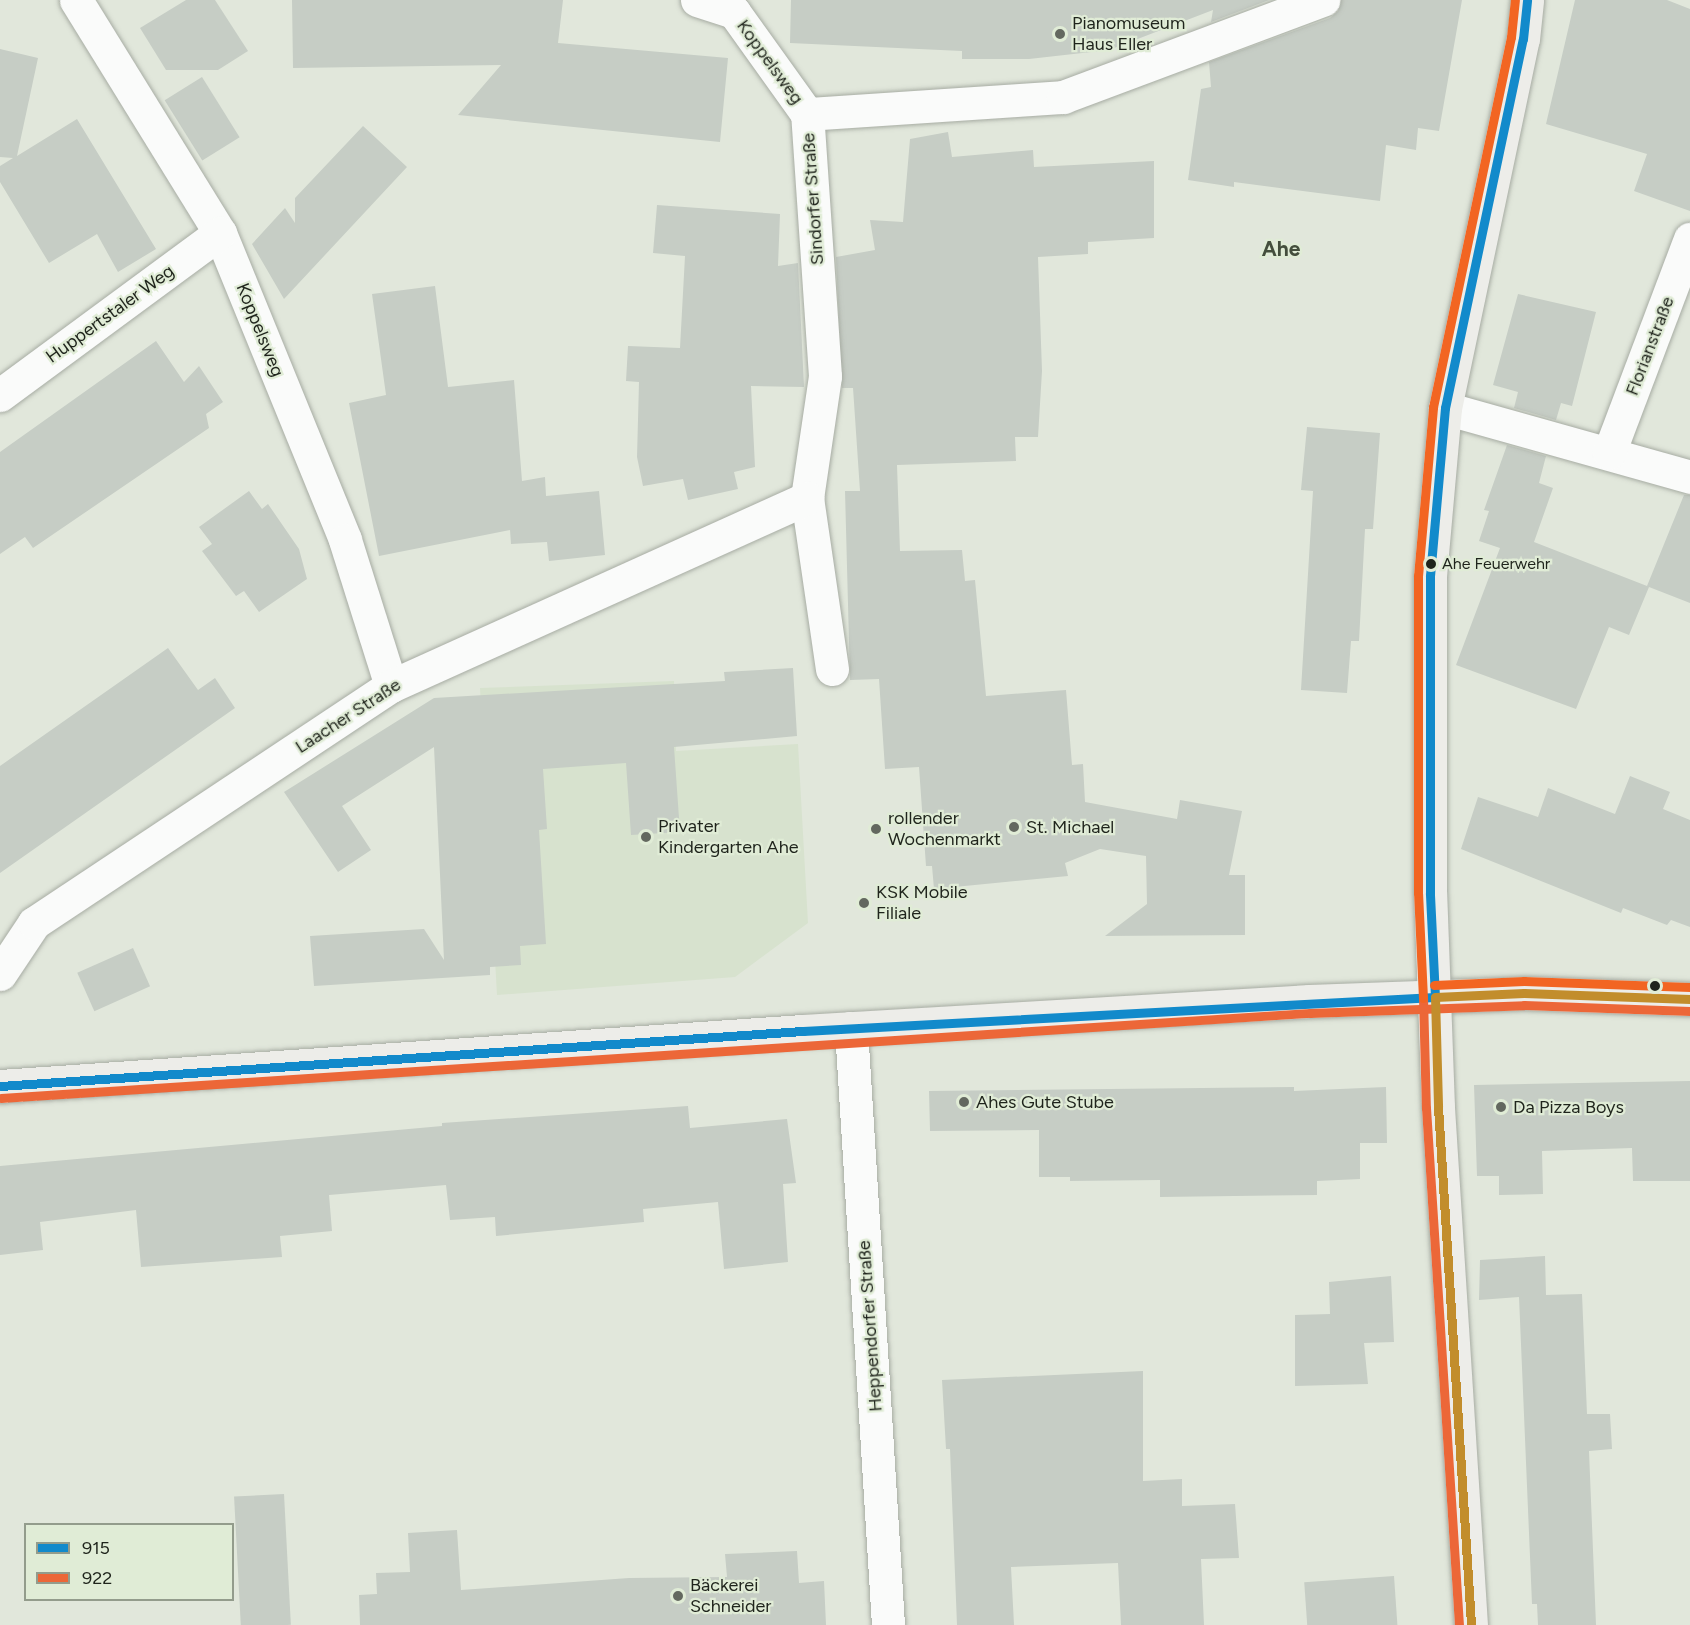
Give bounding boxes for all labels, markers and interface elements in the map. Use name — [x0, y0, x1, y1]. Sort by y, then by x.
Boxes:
place label: Pianomuseum Haus Eller — [1072, 13, 1185, 56]
street label: Koppelsweg — [732, 16, 808, 108]
marker: Pianomuseum Haus Eller — [1053, 27, 1067, 41]
street label: Sindorfer Straße — [798, 132, 828, 266]
district label: Ahe — [1262, 236, 1300, 262]
street label: Huppertstaler Weg — [42, 260, 178, 368]
street label: Koppelsweg — [231, 280, 289, 380]
street label: Florianstraße — [1621, 294, 1679, 398]
place label: Ahe Feuerwehr — [1442, 554, 1550, 574]
marker: Ahe Feuerwehr — [1425, 558, 1437, 570]
street label: Laacher Straße — [291, 674, 405, 758]
place label: rollender Wochenmarkt — [888, 808, 1001, 850]
place label: Privater Kindergarten Ahe — [658, 816, 799, 858]
place label: St. Michael — [1026, 816, 1114, 838]
marker: St. Michael — [1007, 820, 1021, 834]
marker: rollender Wochenmarkt — [869, 822, 883, 836]
marker: Privater Kindergarten Ahe — [639, 830, 653, 844]
place label: KSK Mobile Filiale — [876, 882, 968, 924]
marker: KSK Mobile Filiale — [857, 896, 871, 910]
unlabelled marker — [1649, 980, 1661, 992]
place label: Ahes Gute Stube — [976, 1091, 1114, 1113]
marker: Ahes Gute Stube — [957, 1095, 971, 1109]
place label: Da Pizza Boys — [1513, 1096, 1624, 1118]
marker: Da Pizza Boys — [1494, 1100, 1508, 1114]
street label: Heppendorfer Straße — [853, 1240, 887, 1412]
legend — [24, 1523, 234, 1601]
text: 915 — [82, 1537, 110, 1559]
text: 922 — [82, 1567, 112, 1589]
place label: Bäckerei Schneider — [690, 1575, 771, 1618]
marker: Bäckerei Schneider — [671, 1589, 685, 1603]

